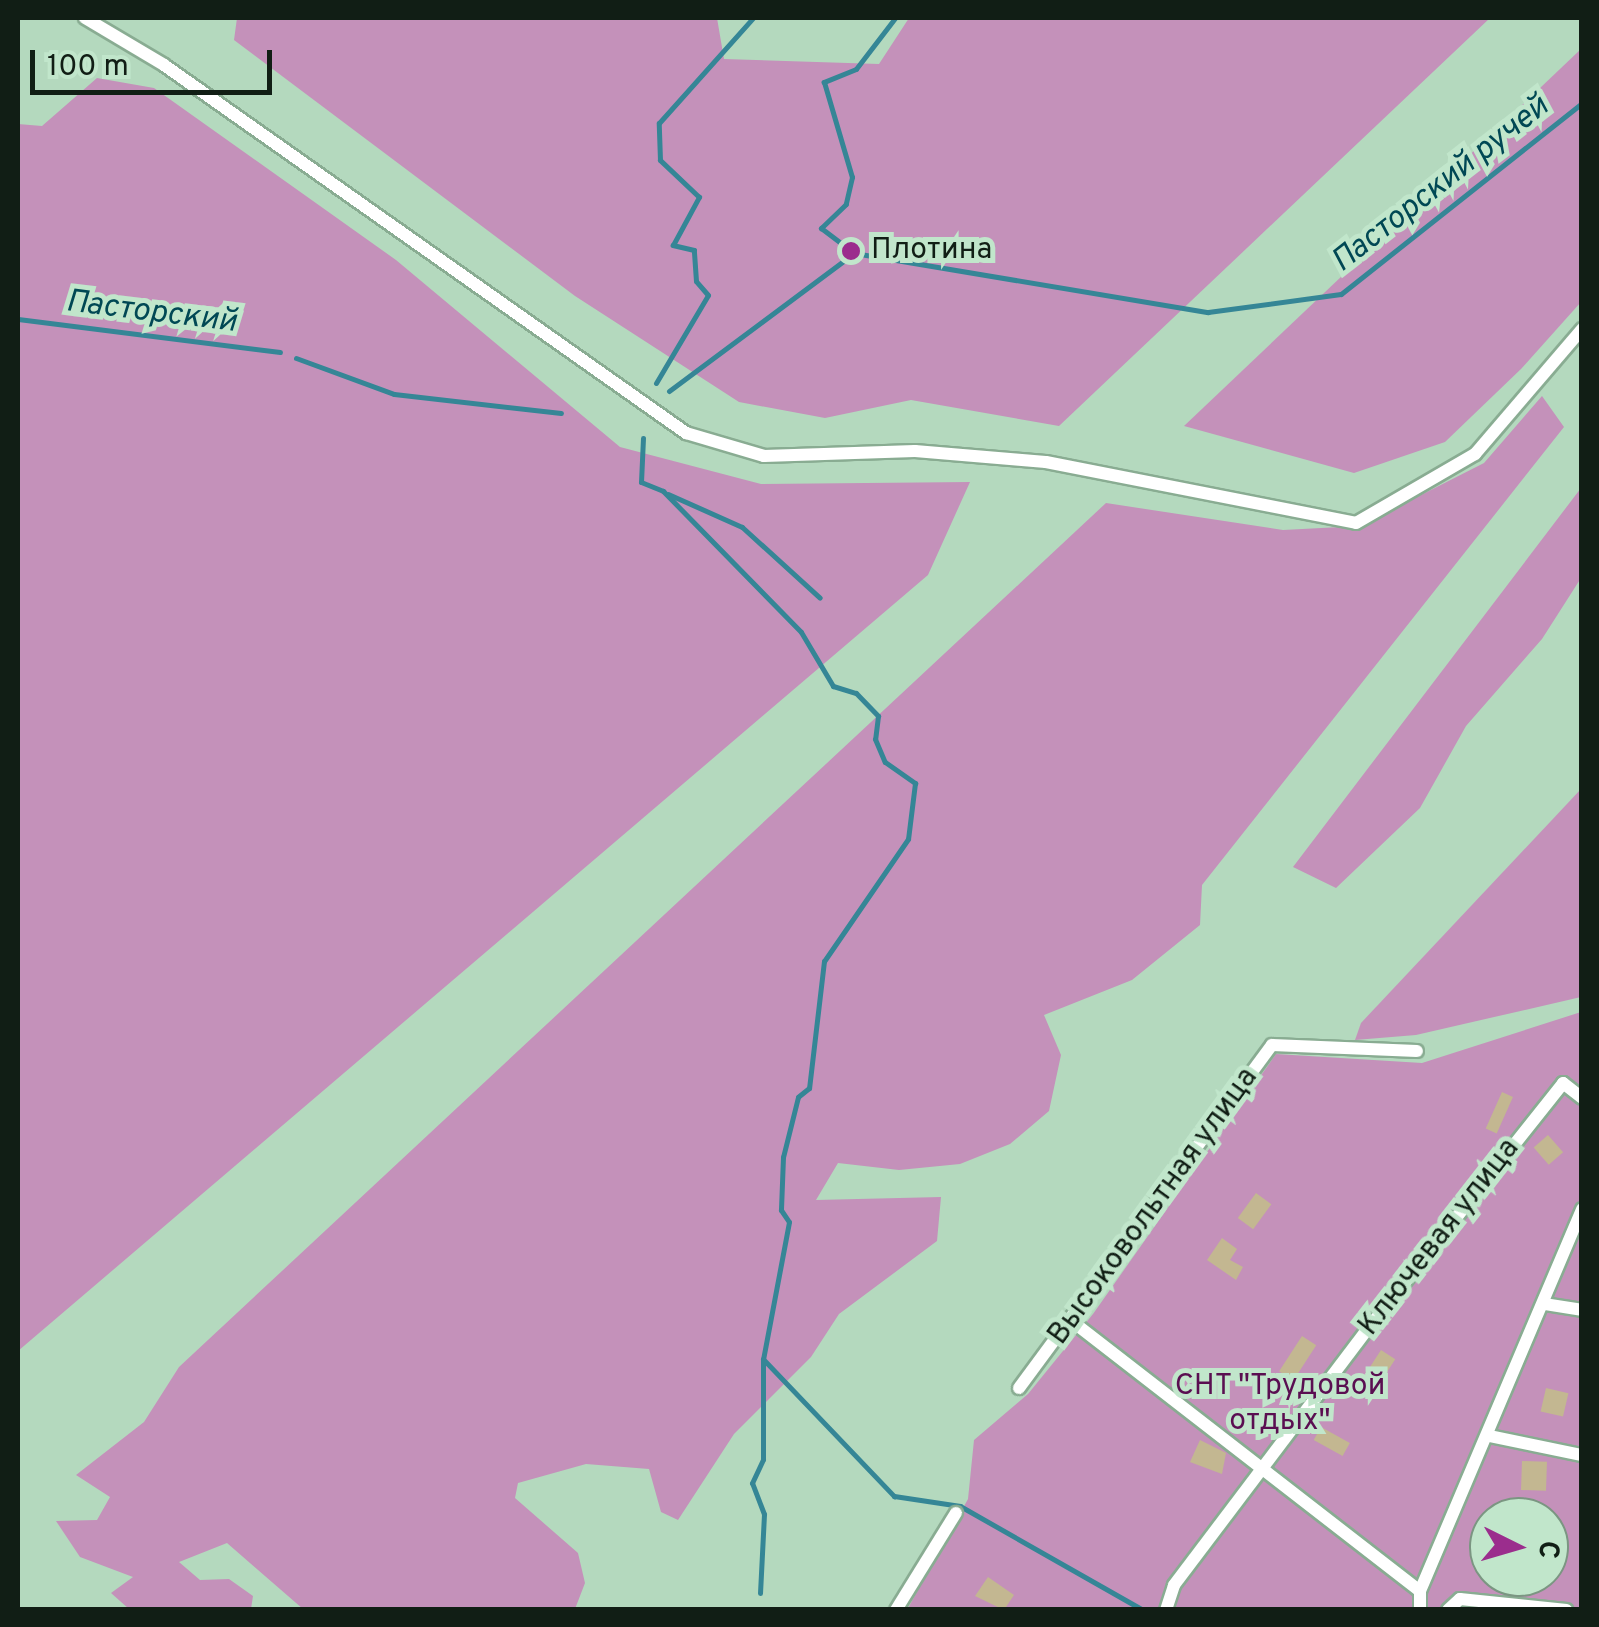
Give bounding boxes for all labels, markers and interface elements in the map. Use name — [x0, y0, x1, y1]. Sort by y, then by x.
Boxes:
scale bar — [35, 30, 278, 92]
text: 100 m — [47, 49, 129, 86]
water label: Пасторский ручей — [1325, 88, 1557, 282]
place label: Плотина — [871, 233, 992, 269]
marker: Плотина — [840, 240, 862, 262]
water label: Пасторский — [64, 283, 238, 343]
street label: Высоковольтная улица — [1041, 1061, 1267, 1353]
street label: Ключевая улица — [1352, 1132, 1528, 1344]
park label: СНТ "Трудовой отдых" — [1174, 1369, 1386, 1440]
north arrow — [1469, 1497, 1569, 1597]
text: С — [1528, 1539, 1566, 1560]

